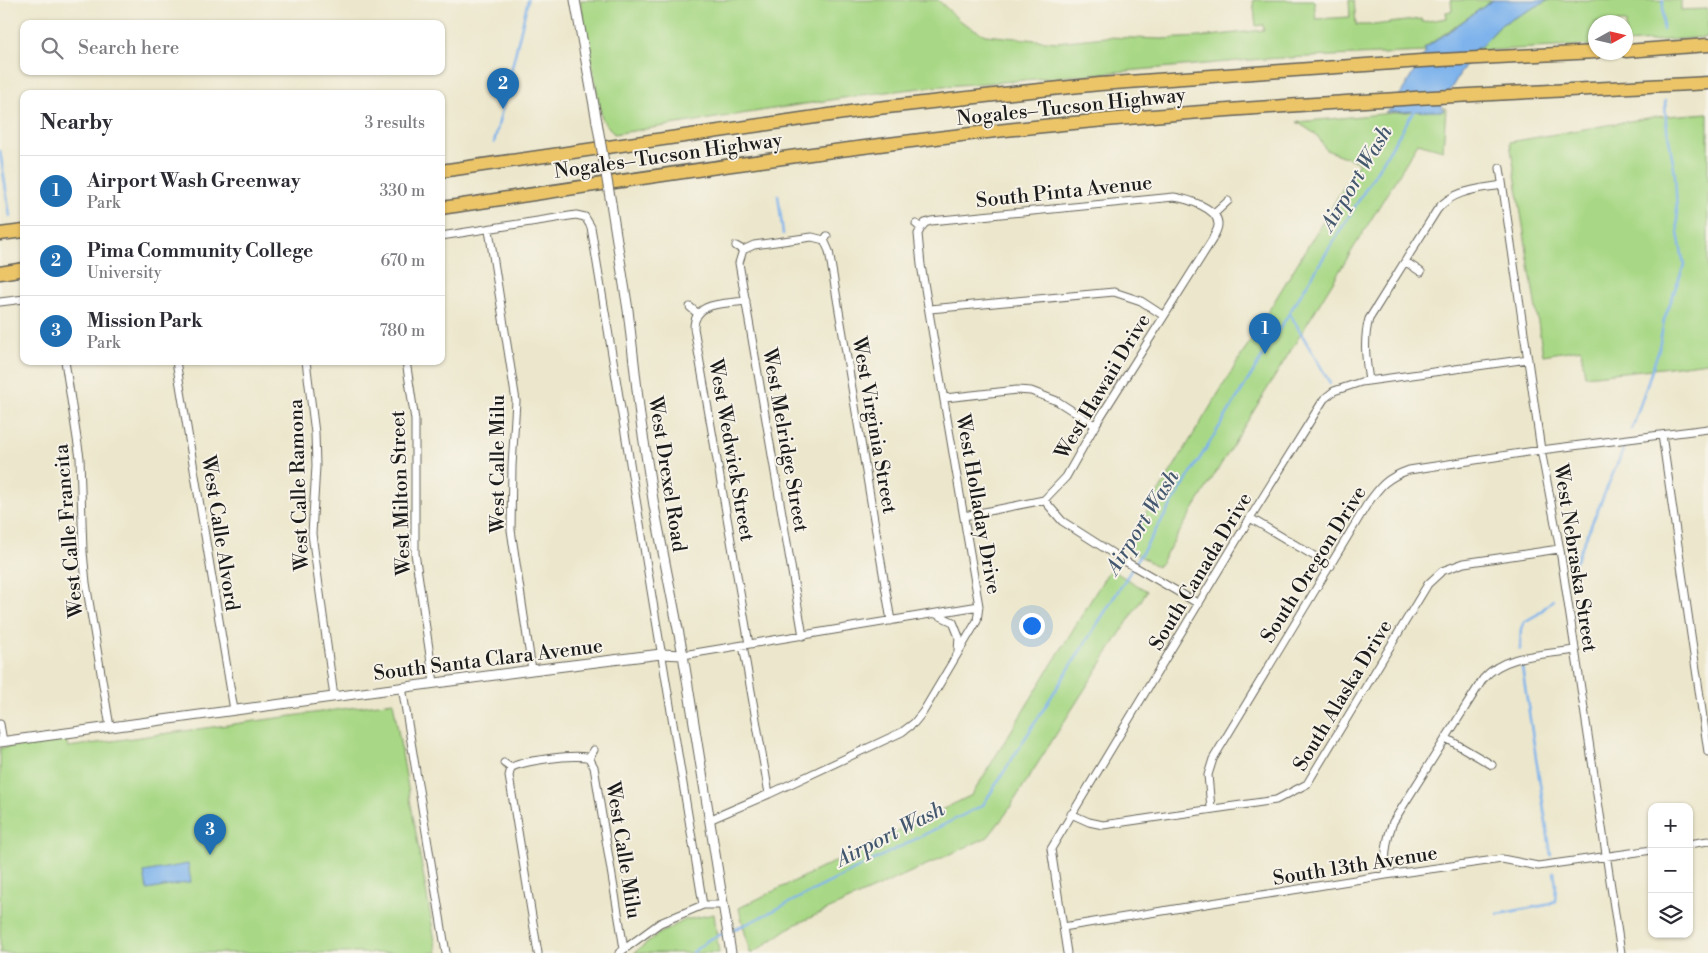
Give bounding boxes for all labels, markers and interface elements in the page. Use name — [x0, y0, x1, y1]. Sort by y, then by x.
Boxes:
north arrow — [1588, 15, 1633, 60]
search box — [20, 20, 445, 75]
icon: search — [38, 34, 66, 62]
text: Search here — [78, 36, 179, 60]
pin: 2 — [487, 68, 519, 109]
street label: Nogales–Tucson Highway — [955, 83, 1187, 132]
text: Nearby — [40, 110, 113, 136]
text: 3 results — [364, 113, 425, 133]
water label: Airport Wash — [1314, 121, 1399, 238]
street label: Nogales–Tucson Highway — [552, 128, 784, 185]
text: Airport Wash Greenway — [87, 169, 300, 193]
street label: South Pinta Avenue — [975, 171, 1154, 214]
text: 1 — [52, 181, 60, 201]
text: 330 m — [379, 181, 425, 201]
text: Park — [87, 193, 120, 213]
text: Pima Community College — [87, 239, 313, 263]
text: 2 — [51, 251, 61, 271]
text: 670 m — [381, 251, 425, 271]
text: University — [87, 263, 161, 283]
text: Mission Park — [87, 309, 203, 333]
street label: West Hawaii Drive — [1049, 309, 1157, 465]
pin: 1 — [1249, 313, 1281, 354]
text: 3 — [51, 321, 61, 341]
text: 780 m — [380, 321, 425, 341]
text: Park — [87, 333, 120, 353]
street label: West Virginia Street — [845, 334, 901, 516]
street label: West Melridge Street — [756, 345, 813, 534]
street label: West Wedwick Street — [702, 356, 759, 544]
street label: West Calle Milu — [486, 394, 511, 534]
street label: West Drexel Road — [642, 394, 691, 555]
street label: West Calle Ramona — [284, 398, 315, 572]
street label: West Milton Street — [386, 410, 417, 577]
street label: West Holladay Drive — [949, 411, 1006, 596]
street label: West Calle Francita — [49, 442, 90, 620]
street label: West Calle Alvord — [195, 453, 244, 614]
street label: West Nebraska Street — [1547, 461, 1602, 654]
water label: Airport Wash — [1099, 465, 1185, 581]
street label: South Oregon Drive — [1256, 482, 1373, 648]
street label: South Canada Drive — [1144, 488, 1258, 655]
your location — [1019, 613, 1045, 639]
street label: South Alaska Drive — [1288, 616, 1398, 776]
street label: South Santa Clara Avenue — [372, 634, 604, 687]
street label: West Calle Milu — [599, 779, 646, 921]
water label: Airport Wash — [830, 796, 949, 874]
map controls — [1648, 803, 1693, 938]
button: + — [1648, 803, 1693, 848]
pin: 3 — [194, 814, 226, 855]
street label: South 13th Avenue — [1271, 841, 1439, 892]
button: − — [1648, 848, 1693, 893]
button: layers — [1648, 893, 1693, 938]

